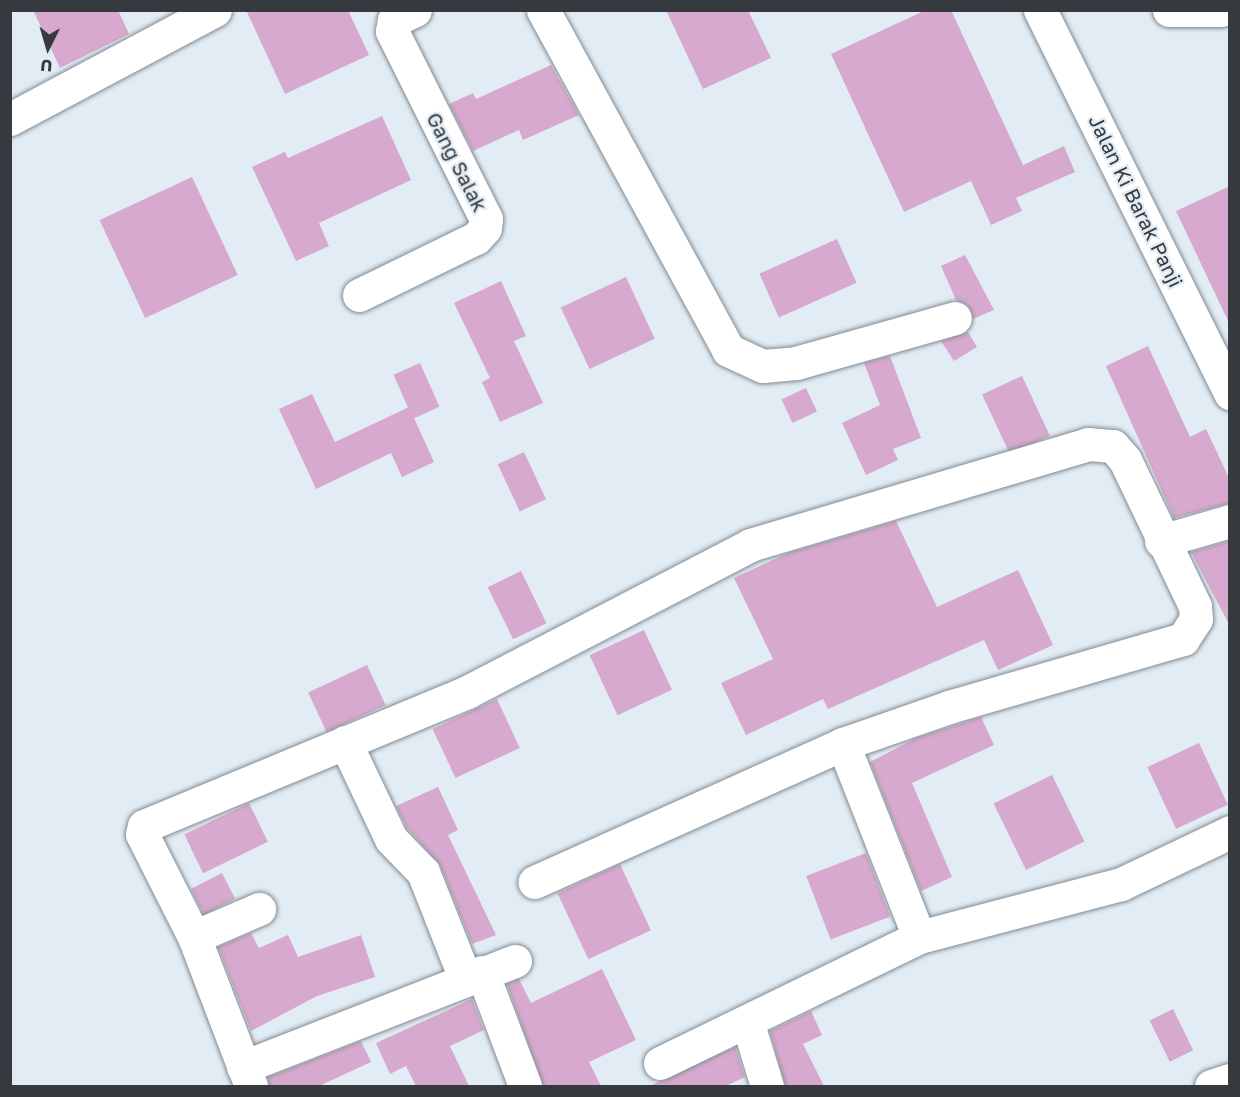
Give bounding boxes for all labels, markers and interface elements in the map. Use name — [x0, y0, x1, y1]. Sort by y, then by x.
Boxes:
north arrow — [18, 18, 78, 78]
text: U — [40, 55, 53, 76]
street label: Gang Salak — [422, 108, 492, 216]
street label: Jalan Ki Barak Panji — [1084, 111, 1188, 291]

